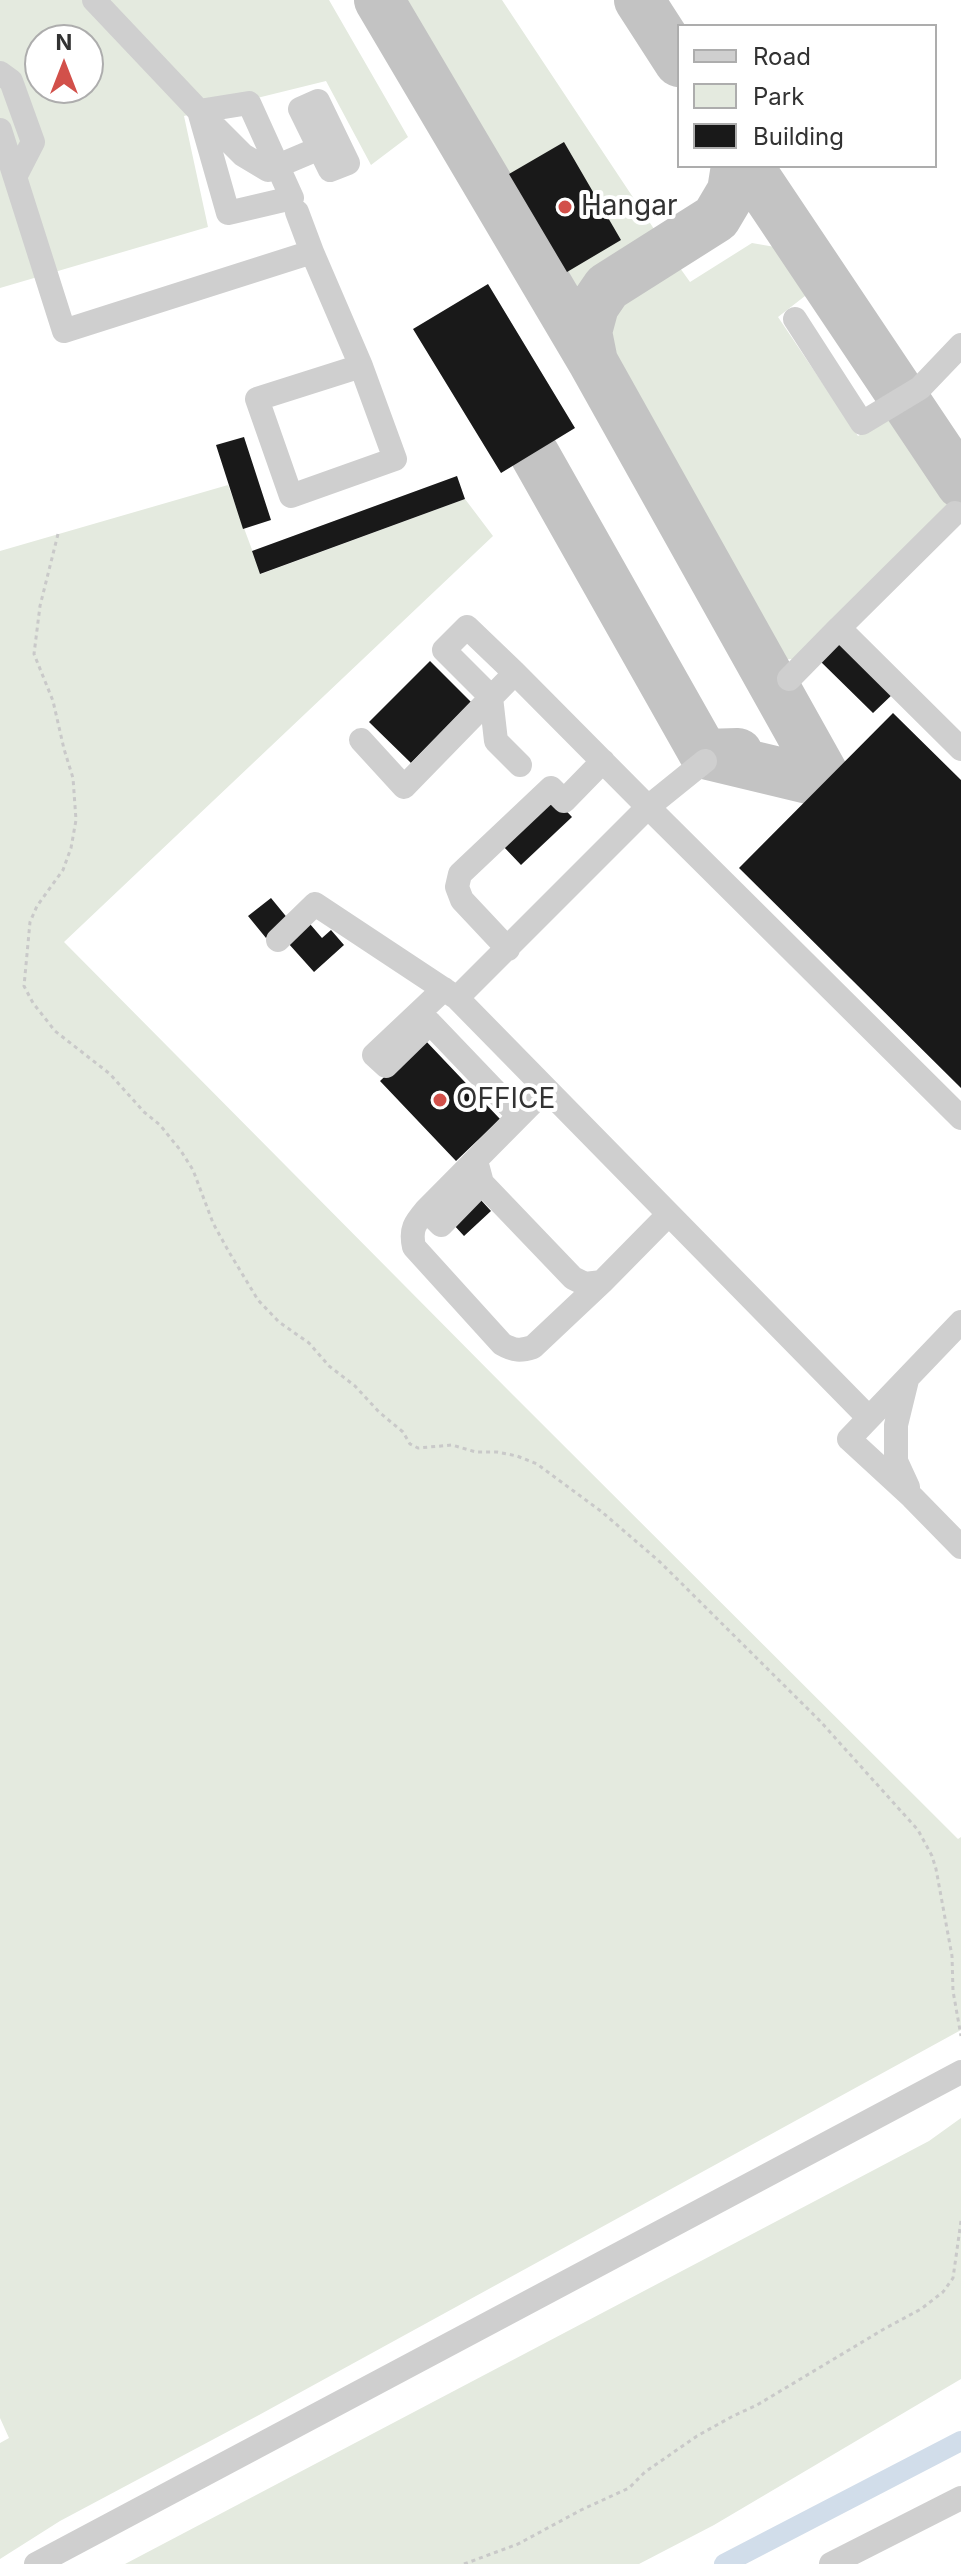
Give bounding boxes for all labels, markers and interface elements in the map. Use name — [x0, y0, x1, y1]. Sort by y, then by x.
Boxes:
north arrow — [24, 24, 104, 104]
legend — [677, 24, 937, 168]
text: N — [56, 29, 72, 55]
text: Road — [753, 42, 811, 71]
text: Park — [753, 82, 804, 111]
text: Building — [753, 122, 844, 151]
place label: Hangar — [581, 190, 678, 224]
marker: Hangar — [556, 198, 574, 216]
place label: OFFICE — [456, 1083, 555, 1117]
marker: OFFICE — [431, 1091, 449, 1109]

